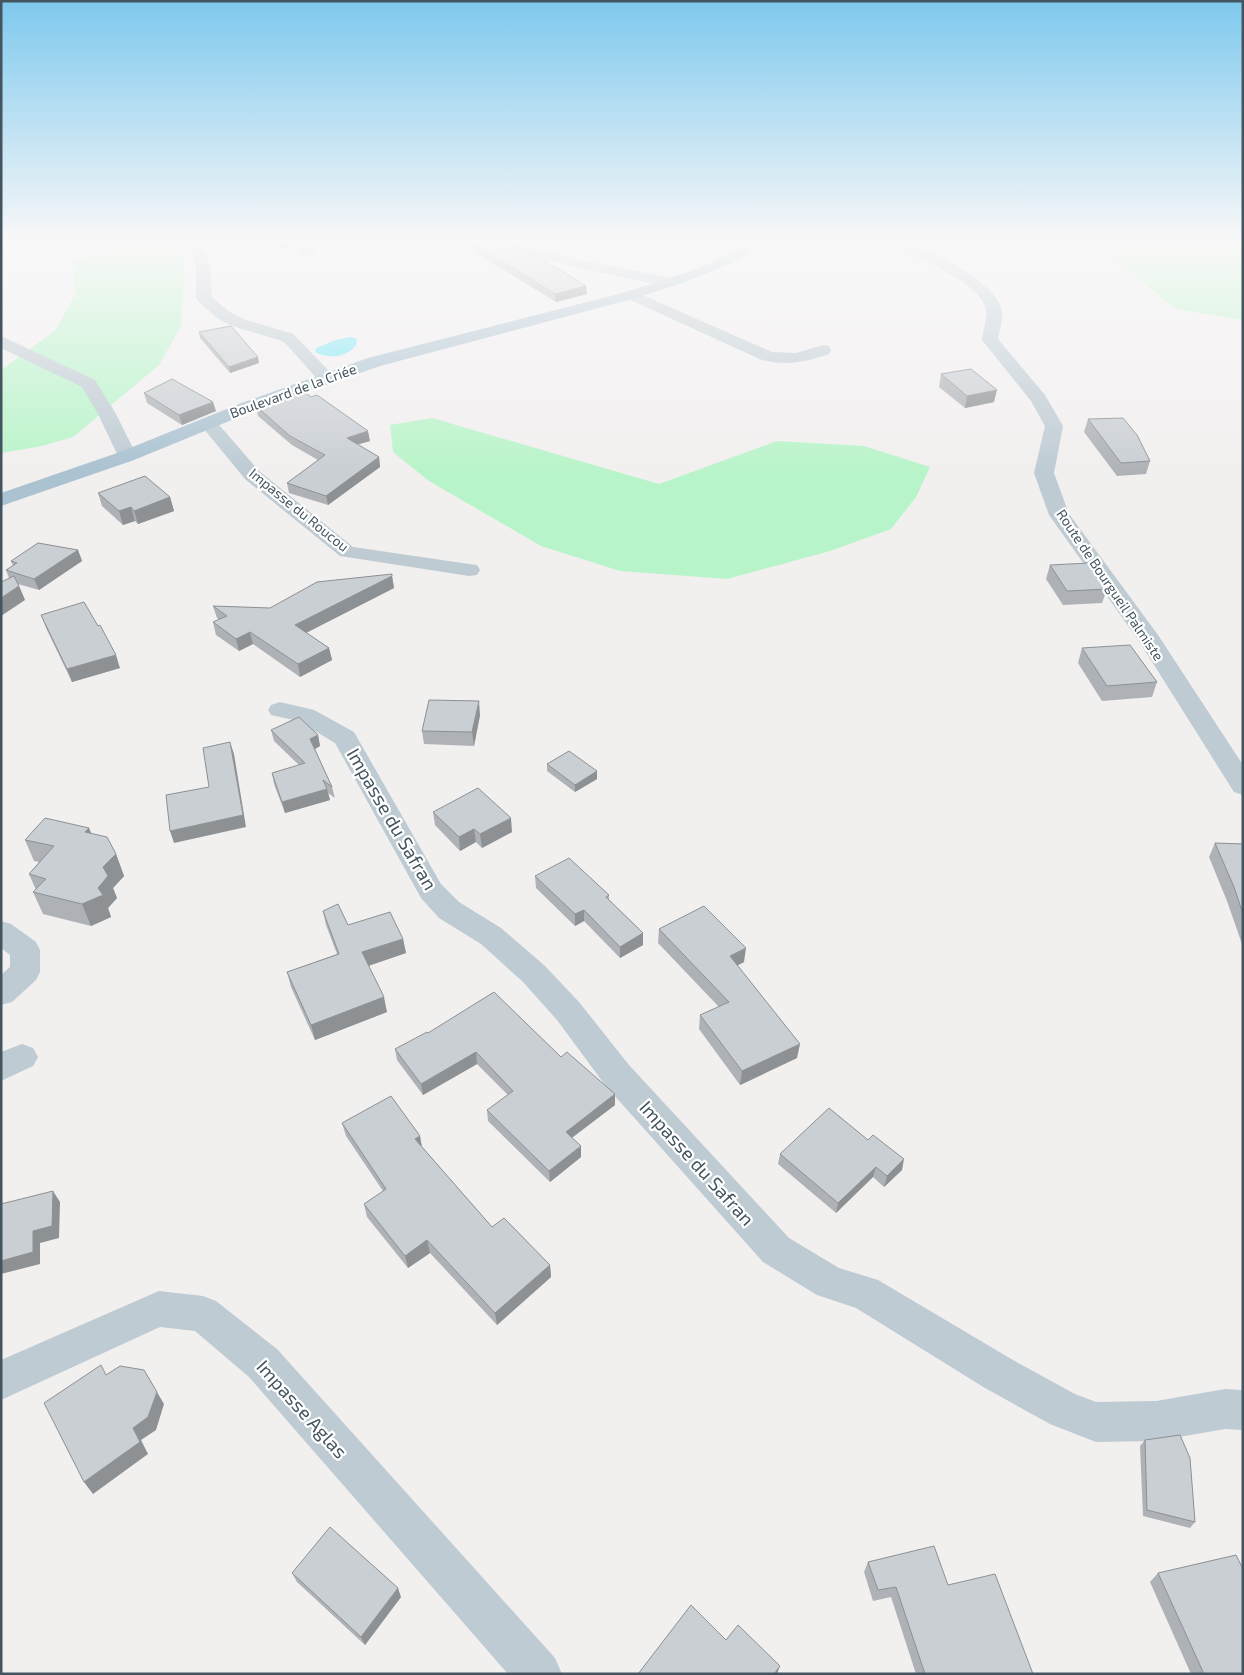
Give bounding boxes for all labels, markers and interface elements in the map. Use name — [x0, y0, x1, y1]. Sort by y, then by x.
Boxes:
street label: Boulevard de la Criée — [227, 360, 359, 421]
street label: Impasse du Roucou — [246, 464, 352, 555]
street label: Route de Bourgueil Palmiste — [1053, 506, 1167, 664]
street label: Impasse du Safran — [342, 744, 442, 894]
street label: Impasse du Safran — [635, 1095, 760, 1230]
street label: Impasse Aglas — [252, 1355, 353, 1463]

